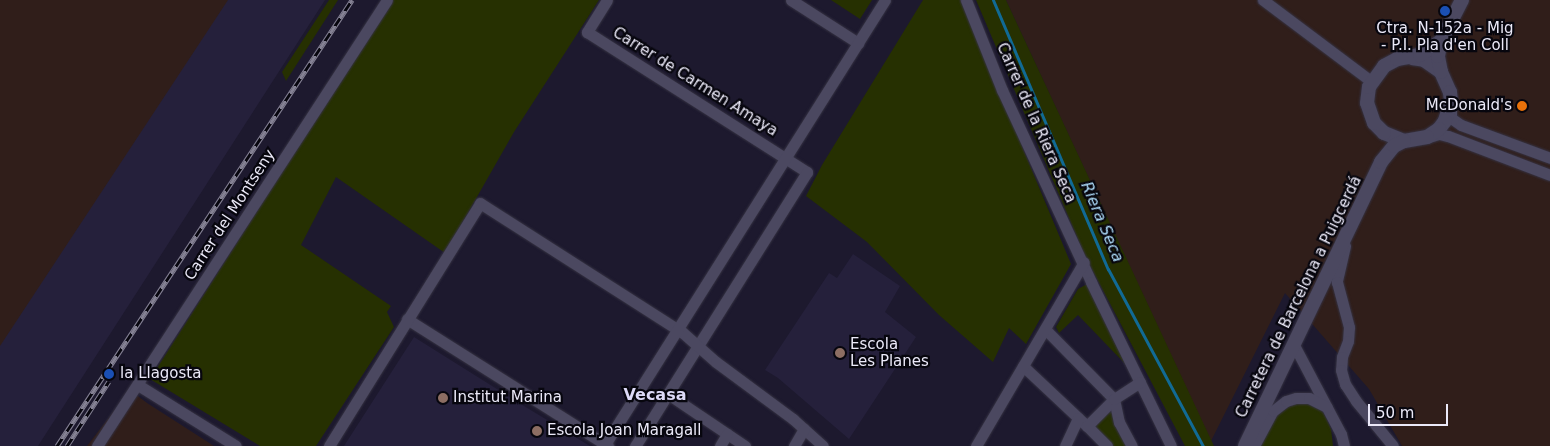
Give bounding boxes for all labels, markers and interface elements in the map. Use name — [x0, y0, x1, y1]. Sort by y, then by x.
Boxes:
marker: Ctra. N-152a - Mig - P.I. Pla d'en Coll — [1439, 5, 1451, 17]
place label: Ctra. N-152a - Mig - P.I. Pla d'en Coll — [1376, 19, 1514, 54]
street label: Carrer de Carmen Amaya — [609, 24, 781, 140]
street label: Carrer de la Riera Seca — [993, 40, 1079, 206]
place label: McDonald's — [1426, 97, 1512, 115]
marker: McDonald's — [1516, 100, 1528, 112]
street label: Carrer del Montseny — [181, 146, 279, 284]
street label: Carretera de Barcelona a Puigcerdá — [1232, 173, 1366, 421]
water label: Riera Seca — [1076, 179, 1128, 265]
place label: Escola Les Planes — [850, 335, 929, 370]
marker: Escola Les Planes — [834, 347, 846, 359]
place label: la Llagosta — [120, 365, 201, 383]
marker: la Llagosta — [102, 367, 116, 381]
district label: Vecasa — [624, 385, 686, 405]
place label: Institut Marina — [453, 389, 562, 407]
marker: Institut Marina — [437, 392, 449, 404]
scale bar — [1370, 394, 1450, 426]
text: 50 m — [1376, 404, 1414, 422]
place label: Escola Joan Maragall — [547, 422, 701, 440]
marker: Escola Joan Maragall — [531, 425, 543, 437]

